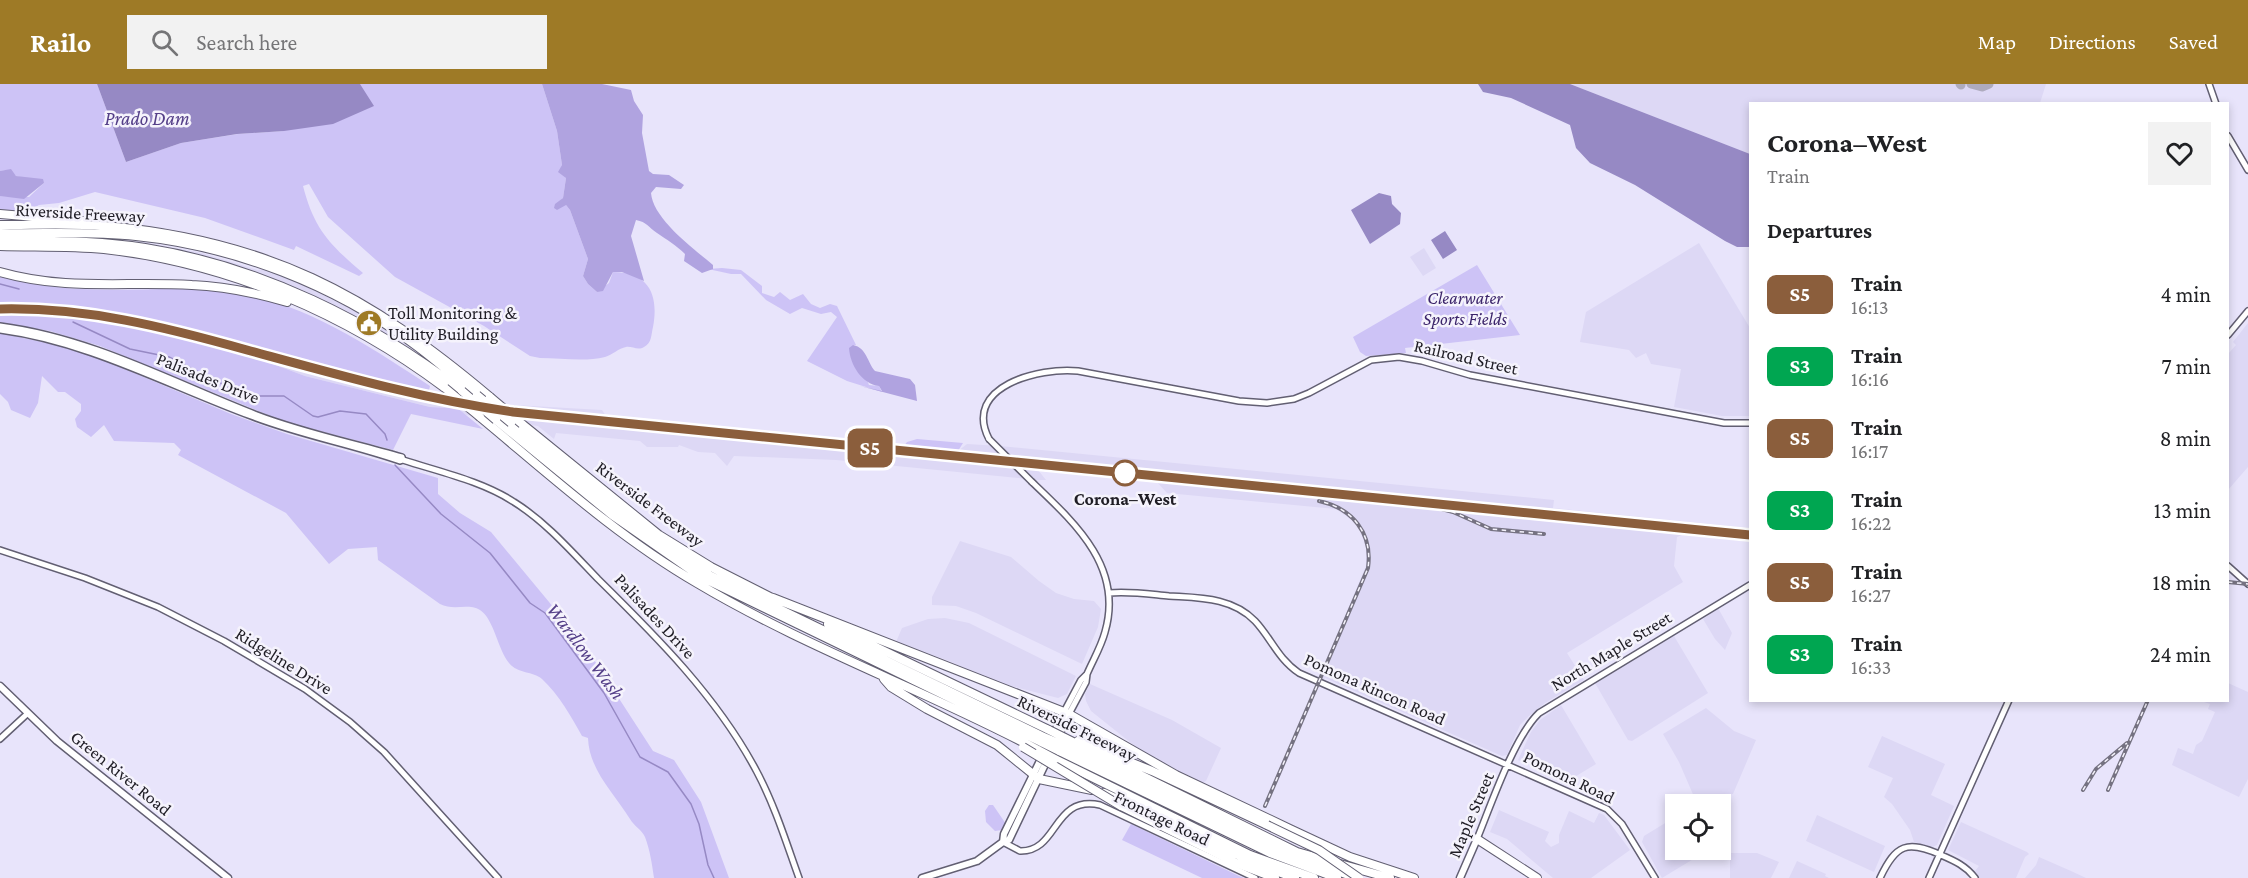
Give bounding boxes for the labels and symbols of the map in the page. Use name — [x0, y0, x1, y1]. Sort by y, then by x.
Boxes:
water label: Prado Dam — [104, 107, 190, 129]
street label: Riverside Freeway — [15, 200, 146, 226]
park label: Clearwater Sports Fields — [1423, 288, 1507, 329]
place label: Toll Monitoring & Utility Building — [388, 303, 518, 344]
public building icon: Toll Monitoring & Utility Building — [354, 308, 384, 338]
street label: Railroad Street — [1412, 335, 1521, 379]
street label: Palisades Drive — [154, 348, 262, 408]
line badge: S5 — [843, 428, 897, 468]
street label: Riverside Freeway — [592, 457, 708, 551]
marker: Corona–West — [1112, 460, 1138, 486]
place label: Corona–West — [1074, 489, 1177, 509]
street label: Palisades Drive — [611, 569, 700, 663]
water label: Wardlow Wash — [542, 598, 630, 704]
street label: North Maple Street — [1547, 607, 1676, 695]
street label: Ridgeline Drive — [232, 623, 336, 699]
street label: Pomona Rincon Road — [1301, 649, 1449, 729]
street label: Riverside Freeway — [1014, 691, 1140, 766]
street label: Green River Road — [67, 726, 176, 820]
street label: Pomona Road — [1520, 746, 1618, 808]
street label: Maple Street — [1444, 768, 1498, 861]
street label: Frontage Road — [1111, 786, 1214, 850]

